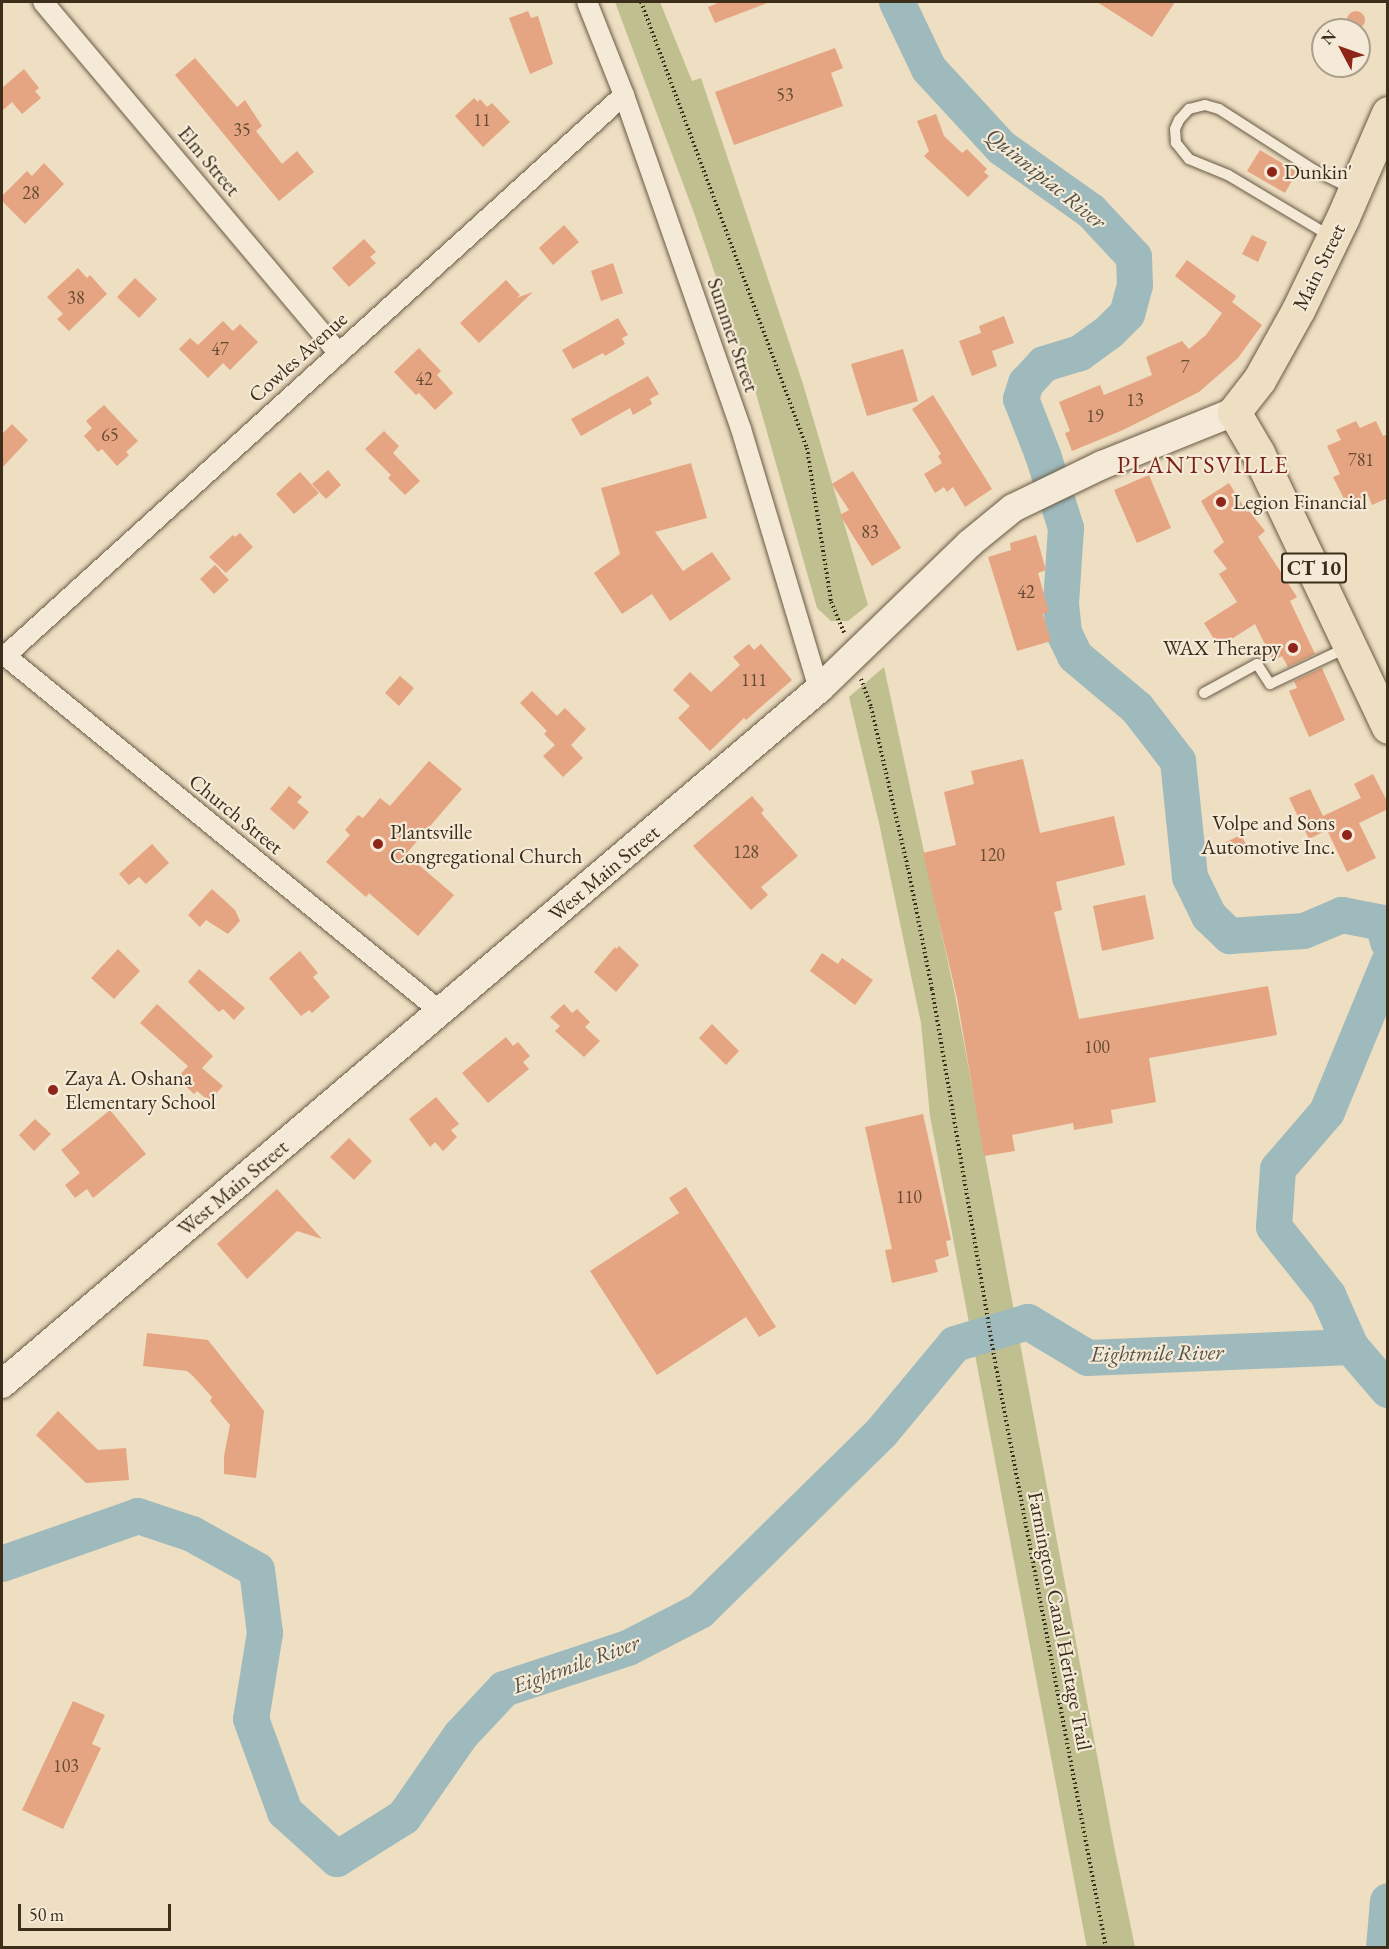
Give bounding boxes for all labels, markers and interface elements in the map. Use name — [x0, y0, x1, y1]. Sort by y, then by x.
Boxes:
north arrow — [1311, 18, 1371, 78]
text: N — [1316, 25, 1341, 49]
house number: 53 — [776, 84, 794, 106]
house number: 11 — [473, 109, 491, 131]
house number: 35 — [233, 119, 251, 141]
street label: Elm Street — [172, 121, 246, 201]
water label: Quinnipiac River — [981, 122, 1111, 234]
place label: Dunkin' — [1284, 159, 1352, 185]
marker: Dunkin' — [1265, 165, 1279, 179]
house number: 28 — [22, 182, 40, 204]
street label: Main Street — [1287, 219, 1351, 315]
street label: Summer Street — [702, 275, 764, 395]
house number: 38 — [67, 287, 85, 309]
street label: Cowles Avenue — [244, 306, 352, 408]
house number: 47 — [211, 338, 229, 360]
house number: 7 — [1181, 356, 1189, 378]
house number: 42 — [415, 368, 433, 390]
house number: 13 — [1126, 389, 1144, 411]
house number: 19 — [1086, 405, 1104, 427]
house number: 65 — [101, 424, 119, 446]
house number: 781 — [1348, 449, 1374, 471]
district label: PLANTSVILLE — [1117, 451, 1289, 479]
place label: Legion Financial — [1233, 489, 1367, 515]
marker: Legion Financial — [1214, 495, 1228, 509]
house number: 83 — [861, 521, 879, 543]
road number: CT 10 — [1281, 551, 1347, 585]
house number: 42 — [1017, 581, 1035, 603]
place label: WAX Therapy — [1163, 635, 1281, 661]
marker: WAX Therapy — [1286, 641, 1300, 655]
house number: 111 — [741, 669, 767, 691]
street label: Church Street — [184, 768, 288, 860]
place label: Volpe and Sons Automotive Inc. — [1201, 810, 1335, 860]
place label: Plantsville Congregational Church — [390, 819, 582, 869]
street label: West Main Street — [544, 820, 664, 926]
marker: Volpe and Sons Automotive Inc. — [1340, 828, 1354, 842]
marker: Plantsville Congregational Church — [371, 837, 385, 851]
house number: 128 — [733, 841, 759, 863]
house number: 120 — [979, 844, 1005, 866]
house number: 100 — [1084, 1036, 1110, 1058]
place label: Zaya A. Oshana Elementary School — [65, 1065, 216, 1115]
marker: Zaya A. Oshana Elementary School — [46, 1083, 60, 1097]
street label: West Main Street — [173, 1135, 293, 1241]
house number: 110 — [896, 1186, 922, 1208]
water label: Eightmile River — [1090, 1339, 1224, 1367]
street label: Farmington Canal Heritage Trail — [1023, 1490, 1097, 1752]
water label: Eightmile River — [509, 1629, 643, 1699]
house number: 103 — [53, 1755, 79, 1777]
scale bar — [21, 1892, 174, 1930]
text: 50 m — [29, 1903, 64, 1926]

